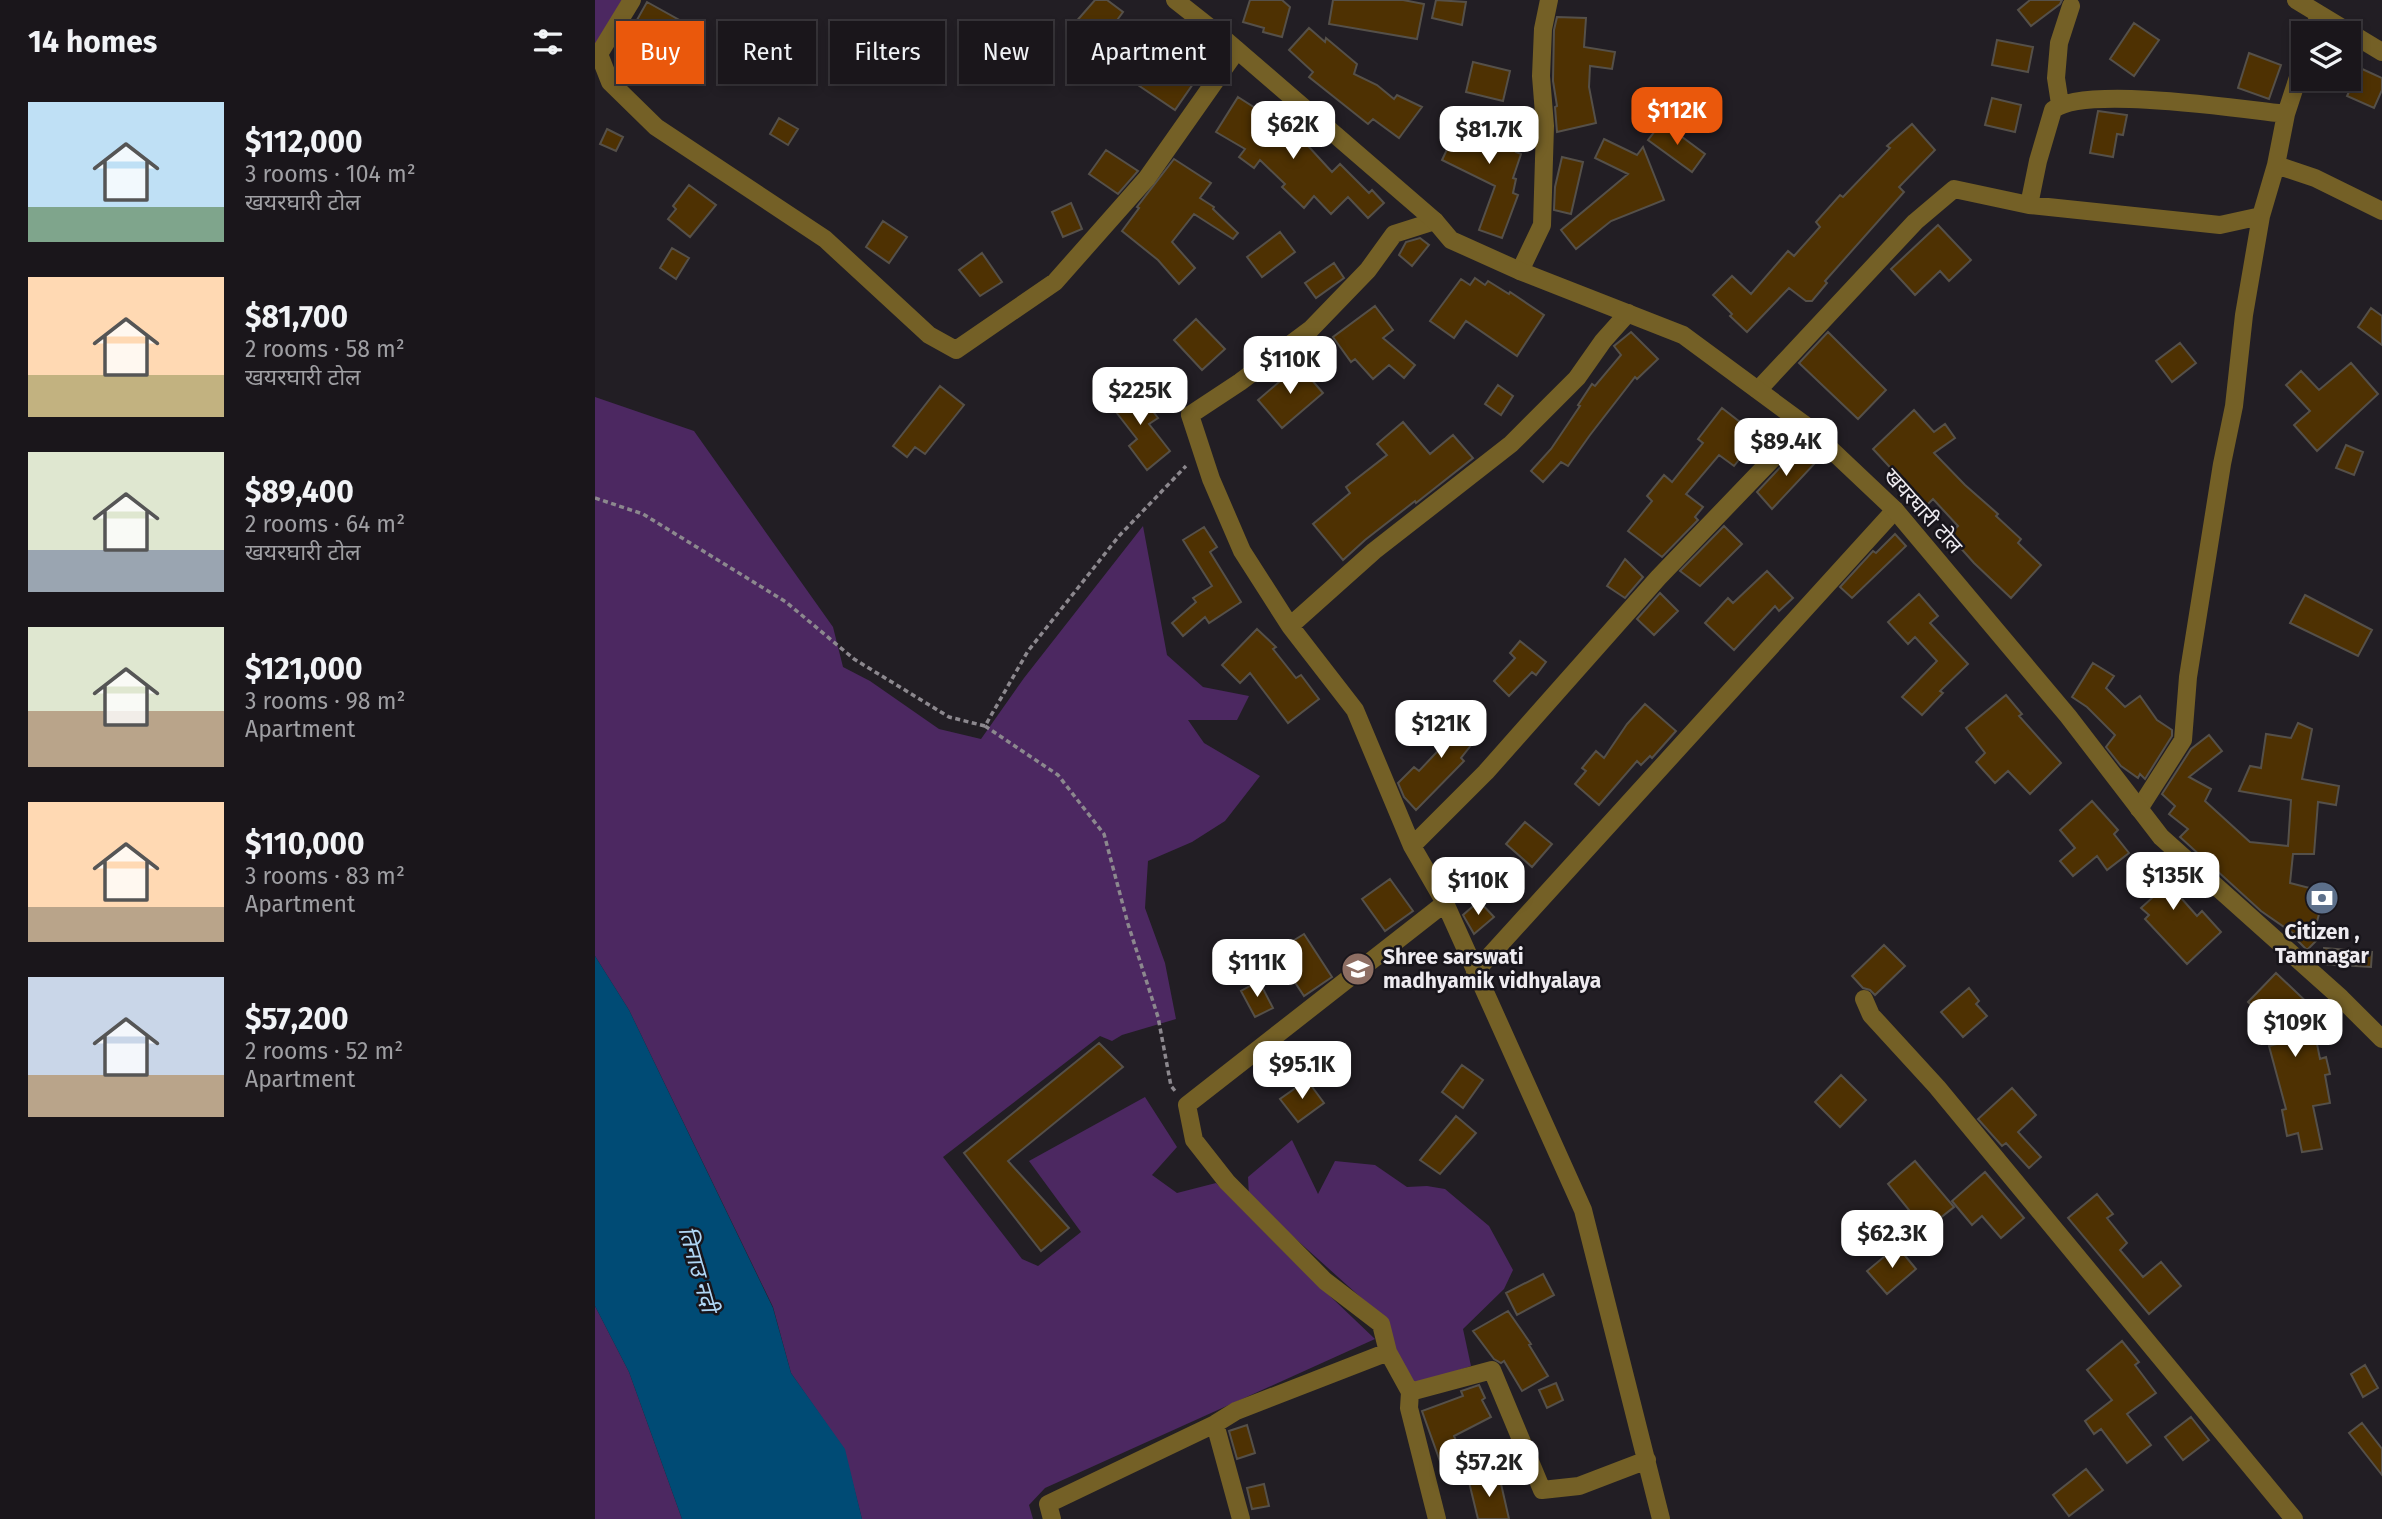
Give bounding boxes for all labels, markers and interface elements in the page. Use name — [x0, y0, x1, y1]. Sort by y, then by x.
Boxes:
chip: Buy — [616, 21, 704, 84]
chip: Rent — [718, 21, 816, 84]
chip: Filters — [830, 21, 945, 84]
chip: New — [959, 21, 1053, 84]
chip: Apartment — [1067, 21, 1230, 84]
map controls — [2291, 21, 2361, 91]
button: layers — [2291, 21, 2361, 91]
icon: filters — [529, 23, 567, 61]
text: 14 homes — [28, 24, 157, 60]
pin: $112K — [1628, 88, 1726, 147]
text: $112K — [1647, 96, 1707, 124]
pin: $62K — [1252, 102, 1334, 161]
pin: $81.7K — [1432, 106, 1546, 166]
text: $62K — [1267, 110, 1319, 138]
text: $81.7K — [1456, 115, 1522, 143]
text: $112,000 — [245, 124, 363, 160]
icon: home — [84, 130, 168, 214]
text: 3 rooms · 104 m² — [245, 160, 416, 188]
text: खयरघारी टोल — [245, 188, 361, 216]
text: $81,700 — [245, 299, 348, 335]
icon: home — [84, 305, 168, 389]
text: 2 rooms · 58 m² — [245, 335, 405, 363]
pin: $110K — [1241, 336, 1339, 396]
text: $110K — [1260, 345, 1320, 373]
text: खयरघारी टोल — [245, 363, 361, 391]
pin: $225K — [1091, 368, 1189, 427]
text: $225K — [1108, 376, 1172, 404]
pin: $89.4K — [1729, 419, 1843, 478]
text: $89.4K — [1750, 427, 1822, 455]
street label: खयरघारी टोल — [1878, 463, 1969, 560]
text: $89,400 — [245, 474, 354, 510]
icon: home — [84, 480, 168, 564]
text: 2 rooms · 64 m² — [245, 510, 405, 538]
text: खयरघारी टोल — [245, 538, 361, 566]
text: $121,000 — [245, 651, 363, 687]
icon: home — [84, 655, 168, 739]
text: 3 rooms · 98 m² — [245, 687, 405, 715]
pin: $121K — [1392, 700, 1490, 760]
text: $121K — [1411, 709, 1471, 737]
text: Apartment — [245, 715, 355, 743]
text: $110,000 — [245, 826, 365, 862]
icon: home — [84, 830, 168, 914]
pin: $135K — [2124, 852, 2222, 912]
pin: $110K — [1429, 858, 1527, 917]
text: $135K — [2142, 861, 2204, 889]
text: 3 rooms · 83 m² — [245, 862, 405, 890]
text: $110K — [1448, 866, 1508, 894]
bank icon: Citizen , Tamnagar — [2303, 879, 2341, 917]
text: Apartment — [245, 890, 355, 918]
place label: Citizen , Tamnagar — [2275, 919, 2370, 969]
pin: $111K — [1208, 940, 1306, 999]
place label: Shree sarswati madhyamik vidhyalaya — [1383, 944, 1601, 994]
text: $111K — [1228, 948, 1286, 976]
school or university icon: Shree sarswati madhyamik vidhyalaya — [1339, 950, 1377, 988]
pin: $109K — [2246, 1000, 2344, 1059]
text: $57,200 — [245, 1001, 349, 1037]
icon: home — [84, 1005, 168, 1089]
text: $109K — [2263, 1008, 2327, 1036]
text: 2 rooms · 52 m² — [245, 1037, 403, 1065]
pin: $95.1K — [1245, 1042, 1359, 1101]
text: $95.1K — [1269, 1050, 1335, 1078]
text: Apartment — [245, 1065, 355, 1093]
pin: $62.3K — [1835, 1210, 1949, 1270]
text: $62.3K — [1857, 1219, 1927, 1247]
water label: तिनाउ नदी — [673, 1223, 725, 1319]
pin: $57.2K — [1432, 1440, 1546, 1499]
text: $57.2K — [1455, 1448, 1523, 1476]

